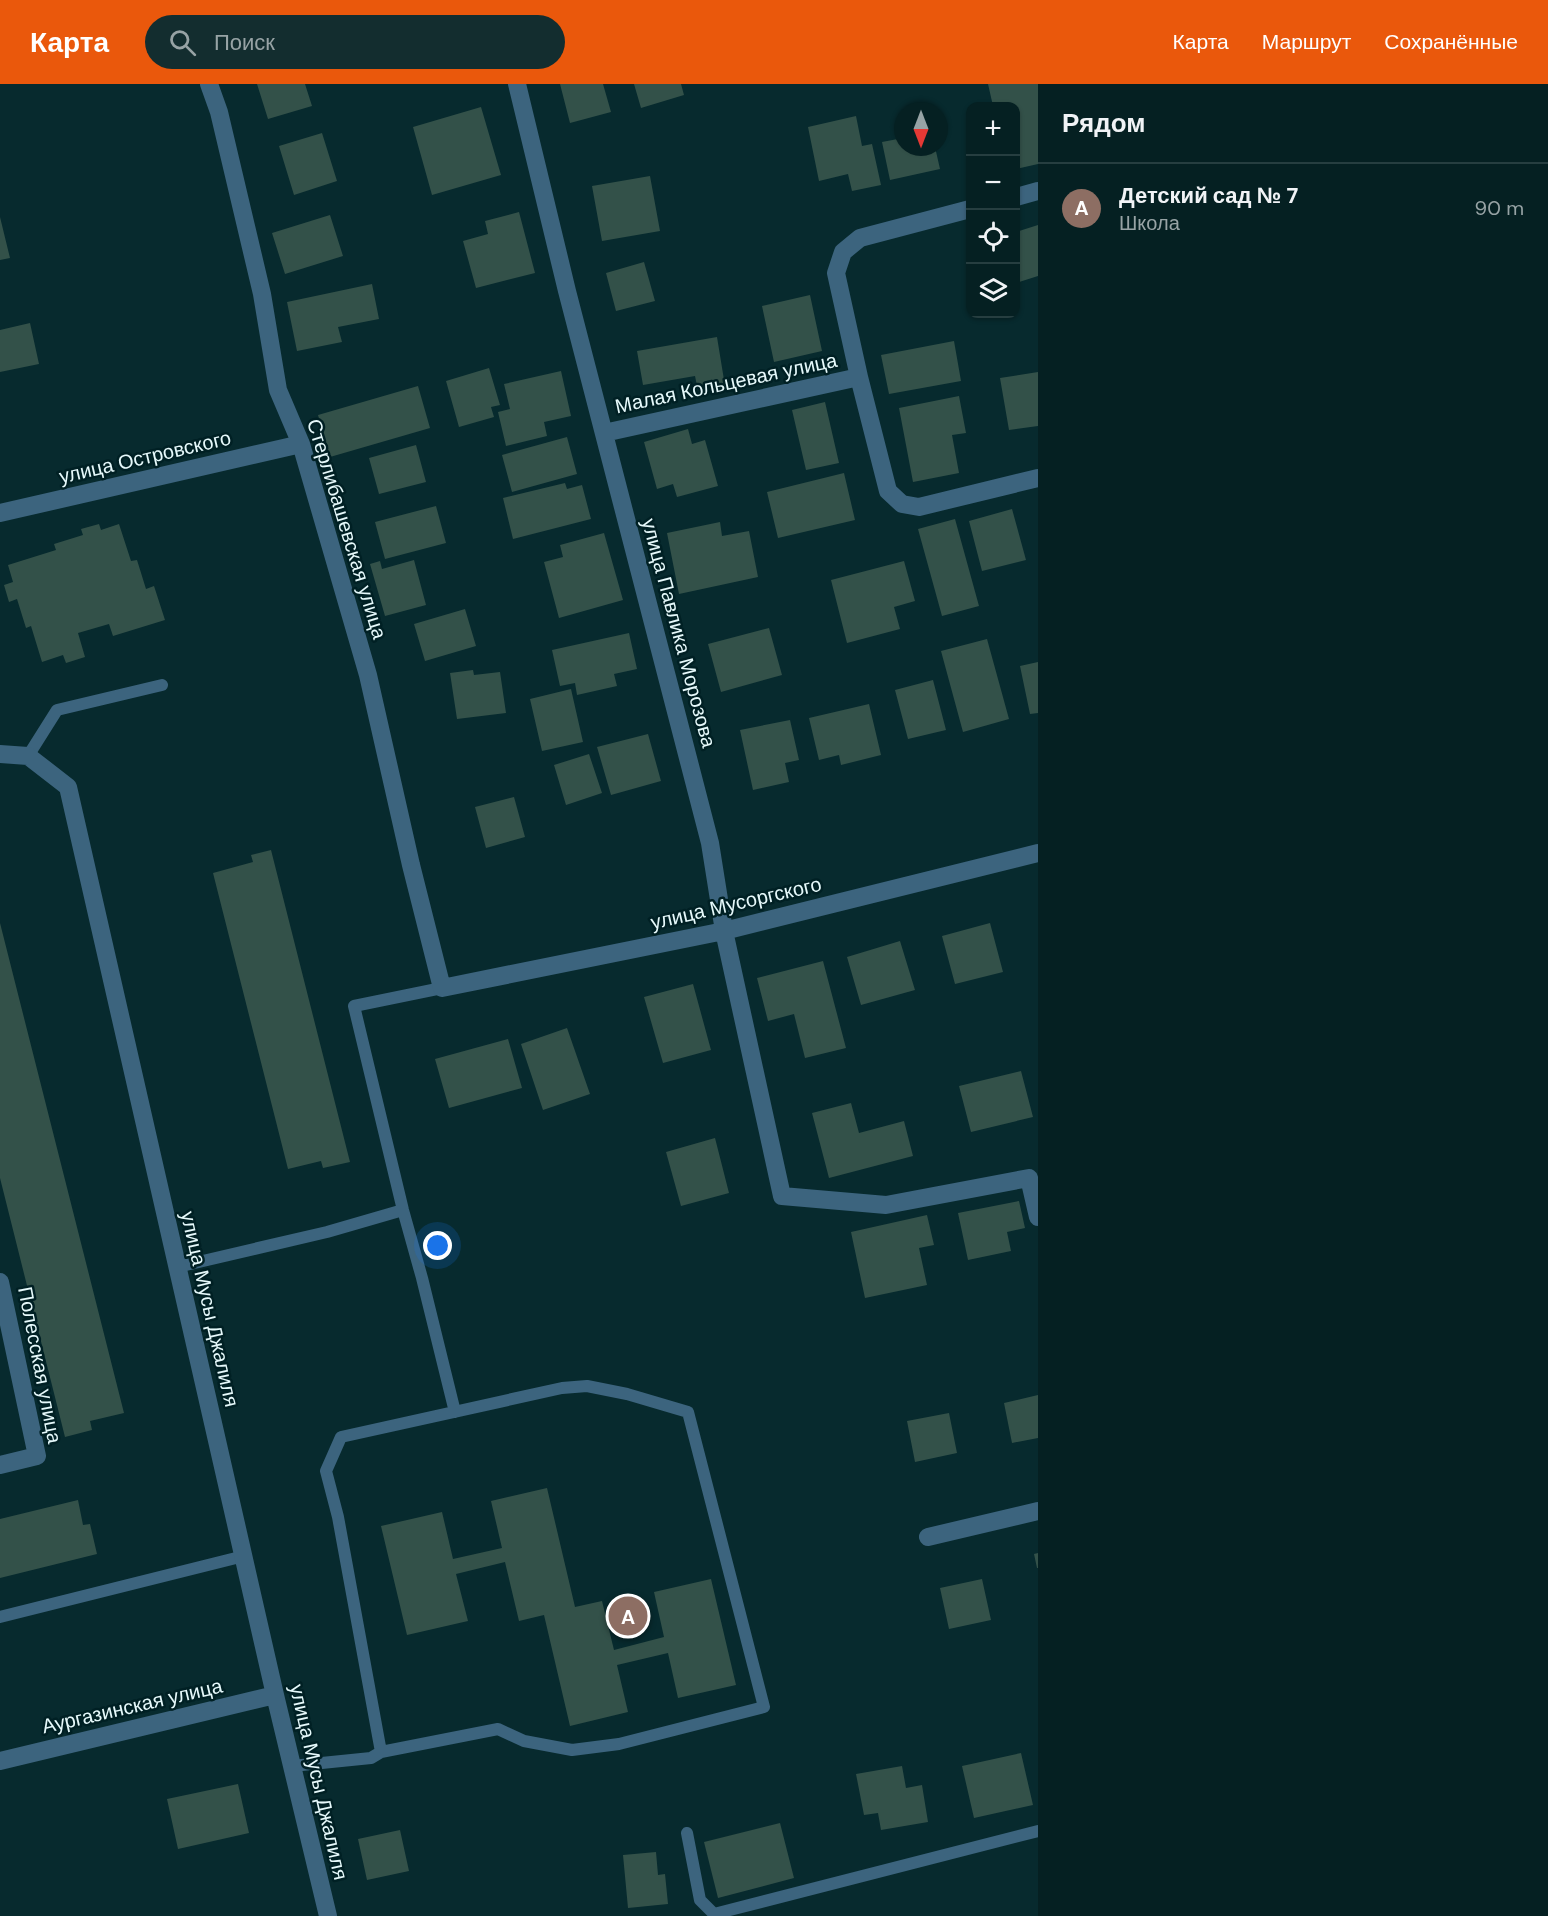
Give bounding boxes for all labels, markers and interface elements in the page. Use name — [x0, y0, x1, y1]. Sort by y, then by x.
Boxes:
search box — [145, 15, 565, 69]
text: Карта — [30, 24, 109, 61]
icon: search — [166, 26, 199, 59]
text: Поиск — [214, 28, 275, 57]
text: Карта — [1173, 28, 1229, 56]
text: Маршрут — [1262, 28, 1351, 56]
text: Сохранённые — [1384, 28, 1518, 56]
north arrow — [894, 102, 948, 156]
map controls — [966, 102, 1020, 318]
button: + — [966, 102, 1020, 156]
text: Рядом — [1062, 106, 1145, 140]
button: − — [966, 156, 1020, 210]
text: Детский сад № 7 — [1119, 181, 1298, 210]
text: A — [1074, 195, 1089, 221]
text: 90 m — [1475, 195, 1524, 221]
button: locate — [966, 210, 1020, 264]
text: Школа — [1119, 210, 1180, 236]
button: layers — [966, 264, 1020, 318]
street label: Малая Кольцевая улица — [613, 347, 840, 419]
street label: Стерлибашевская улица — [301, 416, 393, 643]
street label: улица Островского — [56, 425, 234, 489]
street label: улица Павлика Морозова — [636, 516, 722, 751]
street label: улица Мусоргского — [648, 871, 824, 935]
street label: улица Мусы Джалиля — [175, 1209, 245, 1409]
your location — [423, 1231, 452, 1260]
street label: Полесская улица — [12, 1284, 68, 1447]
pin: A — [608, 1594, 648, 1639]
street label: Аургазинская улица — [39, 1672, 226, 1739]
street label: улица Мусы Джалиля — [284, 1682, 354, 1882]

